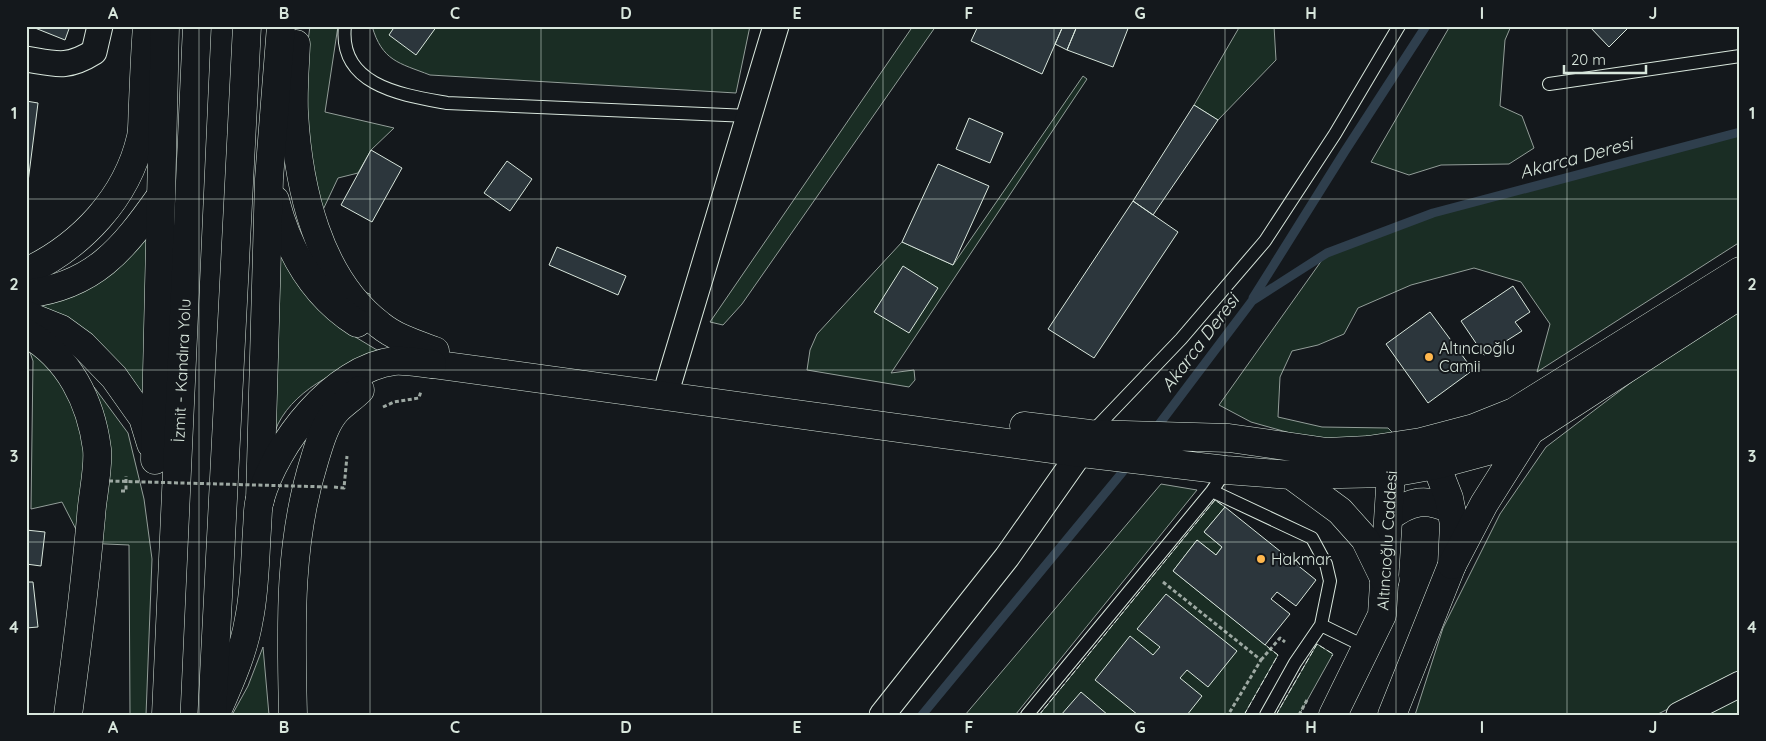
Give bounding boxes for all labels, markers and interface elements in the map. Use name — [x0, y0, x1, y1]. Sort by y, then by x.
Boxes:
text: A — [108, 3, 119, 23]
text: B — [279, 3, 289, 23]
text: C — [450, 3, 460, 23]
text: D — [620, 3, 632, 23]
text: E — [792, 3, 802, 23]
text: F — [965, 3, 974, 23]
text: G — [1134, 3, 1146, 23]
text: H — [1305, 3, 1317, 23]
text: I — [1480, 3, 1484, 23]
text: J — [1649, 3, 1657, 23]
scale bar — [1564, 42, 1646, 74]
text: 20 m — [1571, 50, 1606, 69]
text: 1 — [11, 103, 17, 123]
text: 1 — [1749, 103, 1755, 123]
water label: Akarca Deresi — [1517, 131, 1637, 184]
text: 2 — [9, 274, 19, 294]
text: 2 — [1747, 274, 1757, 294]
water label: Akarca Deresi — [1155, 288, 1245, 396]
street label: İzmit - Kandıra Yolu — [168, 298, 195, 443]
place label: Altıncıoğlu Camii — [1439, 338, 1515, 376]
marker: Altıncıoğlu Camii — [1423, 351, 1435, 363]
text: 3 — [10, 446, 18, 466]
text: 3 — [1748, 446, 1756, 466]
street label: Altıncıoğlu Caddesi — [1372, 470, 1401, 611]
place label: Hakmar — [1271, 549, 1331, 569]
marker: Hakmar — [1255, 553, 1267, 565]
text: 4 — [9, 617, 19, 637]
text: 4 — [1747, 617, 1757, 637]
text: A — [108, 717, 119, 737]
text: B — [279, 717, 289, 737]
text: C — [450, 717, 460, 737]
text: D — [620, 717, 632, 737]
text: E — [792, 717, 802, 737]
text: F — [965, 717, 974, 737]
text: G — [1134, 717, 1146, 737]
text: H — [1305, 717, 1317, 737]
text: I — [1480, 717, 1484, 737]
text: J — [1649, 717, 1657, 737]

